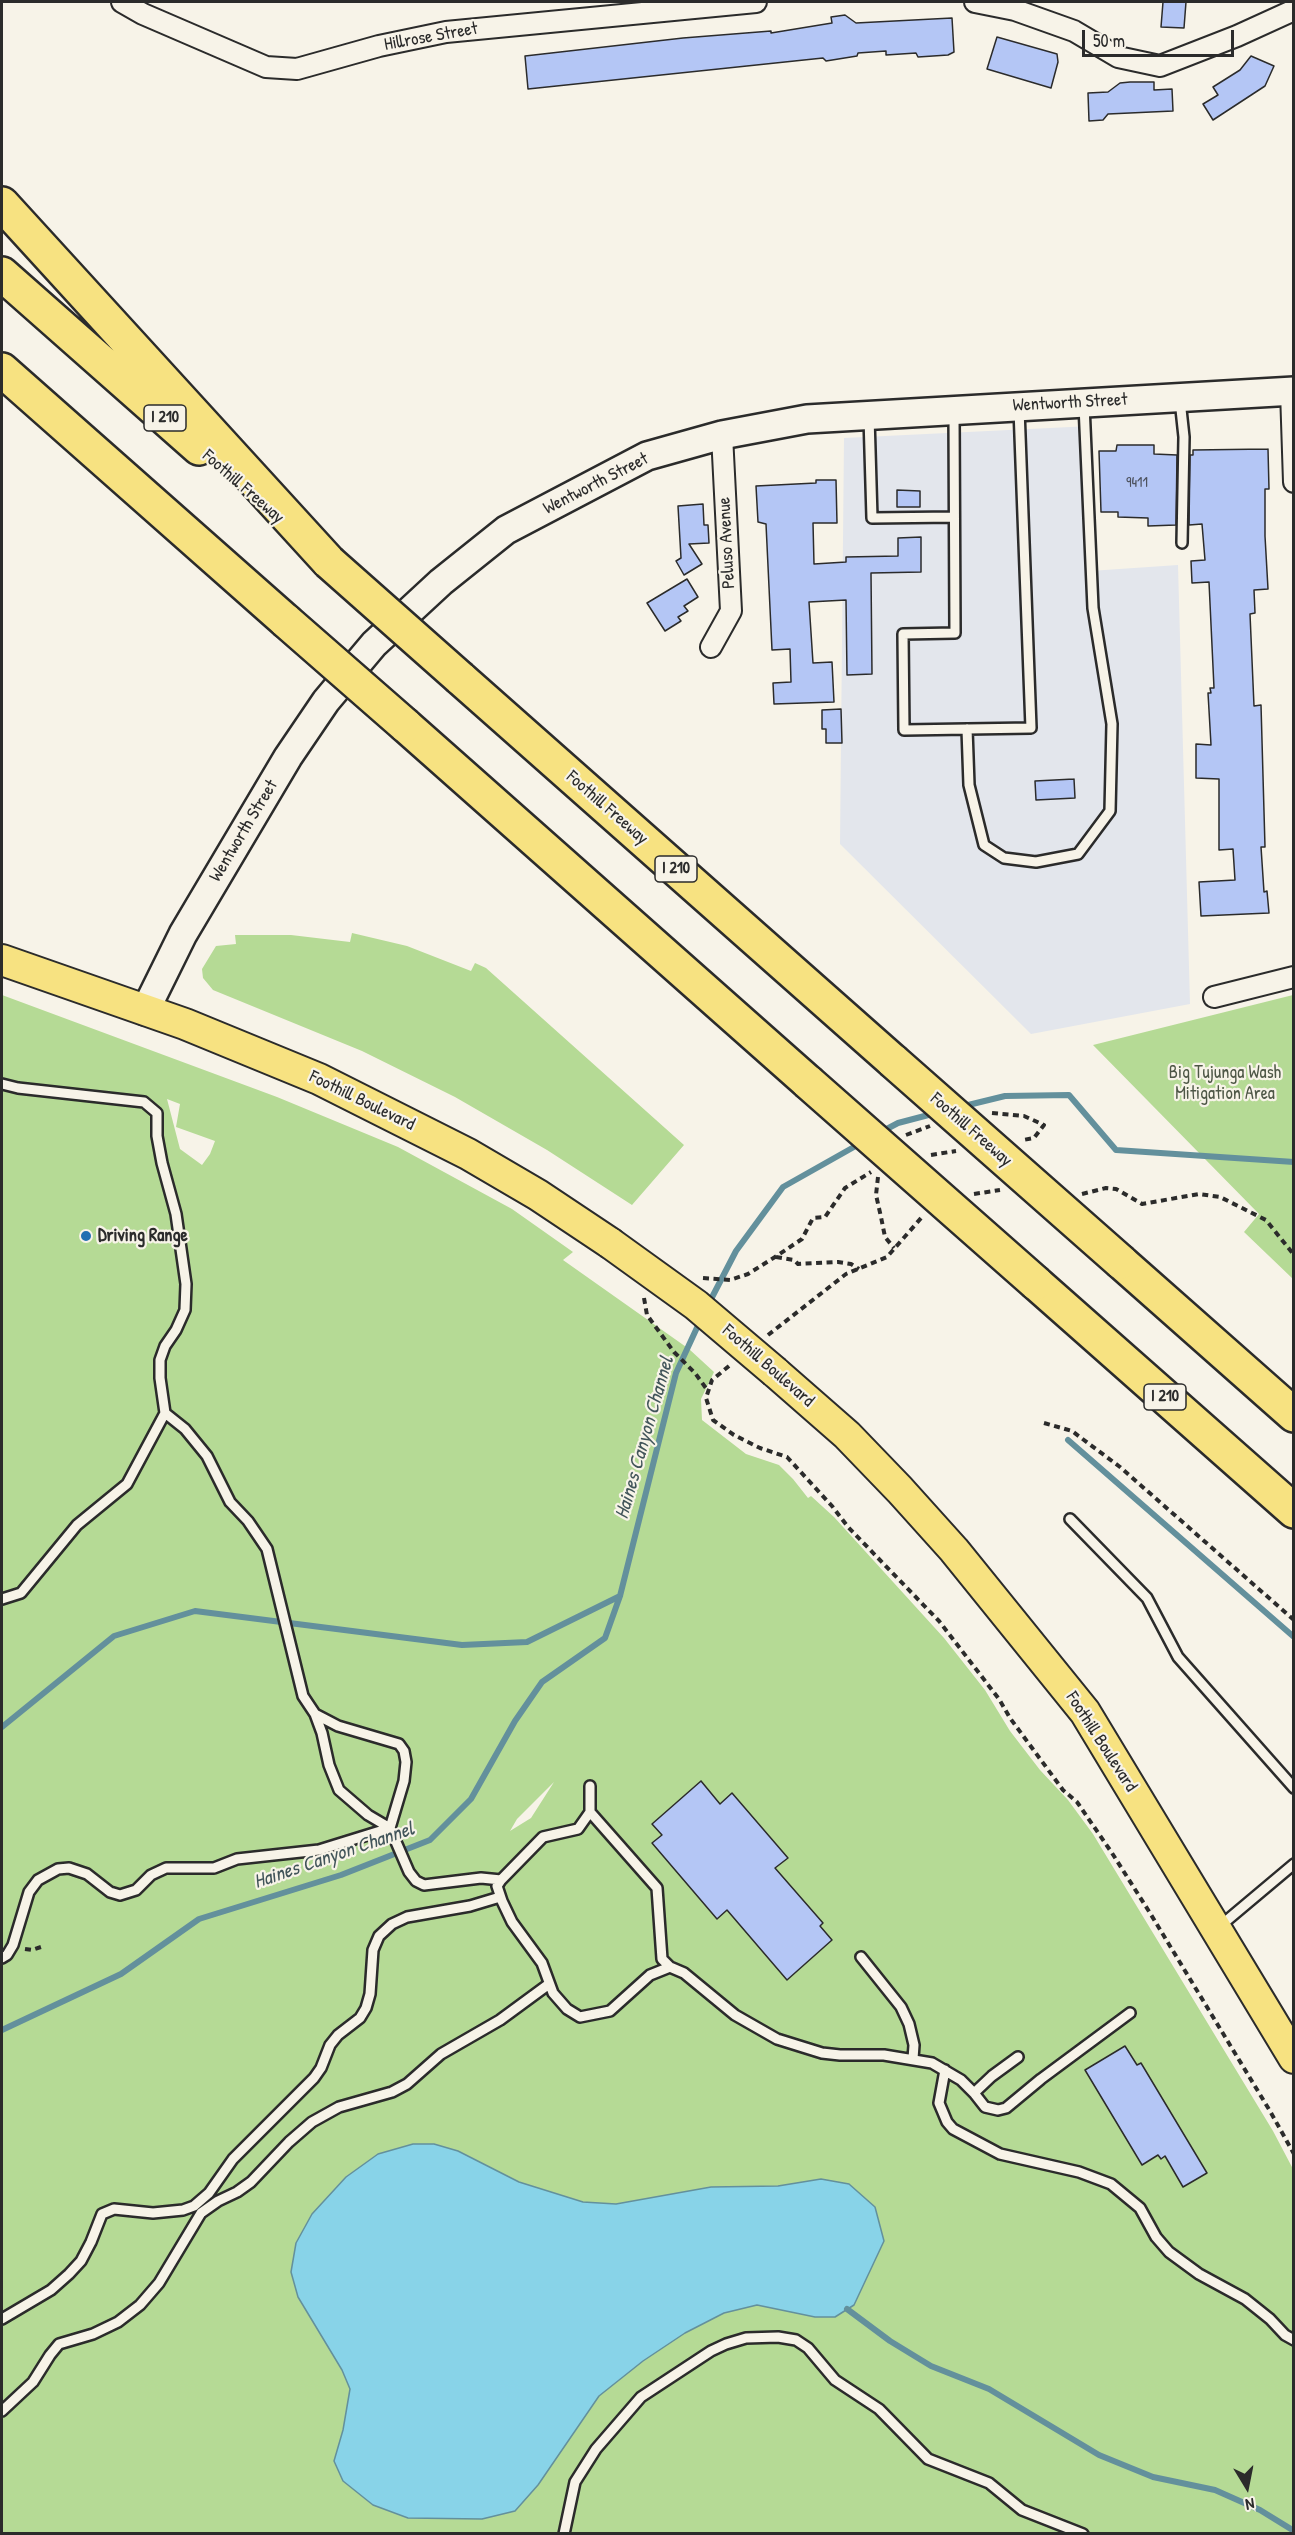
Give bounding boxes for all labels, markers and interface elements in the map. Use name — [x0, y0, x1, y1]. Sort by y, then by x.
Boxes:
street label: Hillrose Street — [383, 18, 479, 56]
scale bar — [1085, 18, 1236, 56]
text: 50 m — [1093, 28, 1125, 53]
street label: Wentworth Street — [1012, 389, 1128, 417]
road number: I 210 — [144, 405, 186, 431]
street label: Foothill Freeway — [197, 445, 289, 529]
street label: Wentworth Street — [540, 448, 652, 520]
house number: 9411 — [1126, 474, 1148, 492]
street label: Peluso Avenue — [714, 497, 740, 589]
street label: Foothill Freeway — [561, 766, 653, 850]
street label: Wentworth Street — [205, 776, 283, 886]
road number: I 210 — [655, 856, 697, 882]
park label: Big Tujunga Wash Mitigation Area — [1169, 1062, 1281, 1104]
street label: Foothill Boulevard — [306, 1066, 418, 1136]
street label: Foothill Freeway — [925, 1088, 1017, 1172]
place label: Driving Range — [98, 1225, 188, 1247]
marker: Driving Range — [79, 1229, 93, 1243]
street label: Foothill Boulevard — [718, 1320, 818, 1412]
water label: Haines Canyon Channel — [610, 1354, 680, 1522]
road number: I 210 — [1144, 1384, 1186, 1410]
street label: Foothill Boulevard — [1061, 1688, 1141, 1796]
water label: Haines Canyon Channel — [251, 1817, 417, 1895]
north arrow — [1217, 2457, 1277, 2517]
text: N — [1244, 2493, 1256, 2516]

